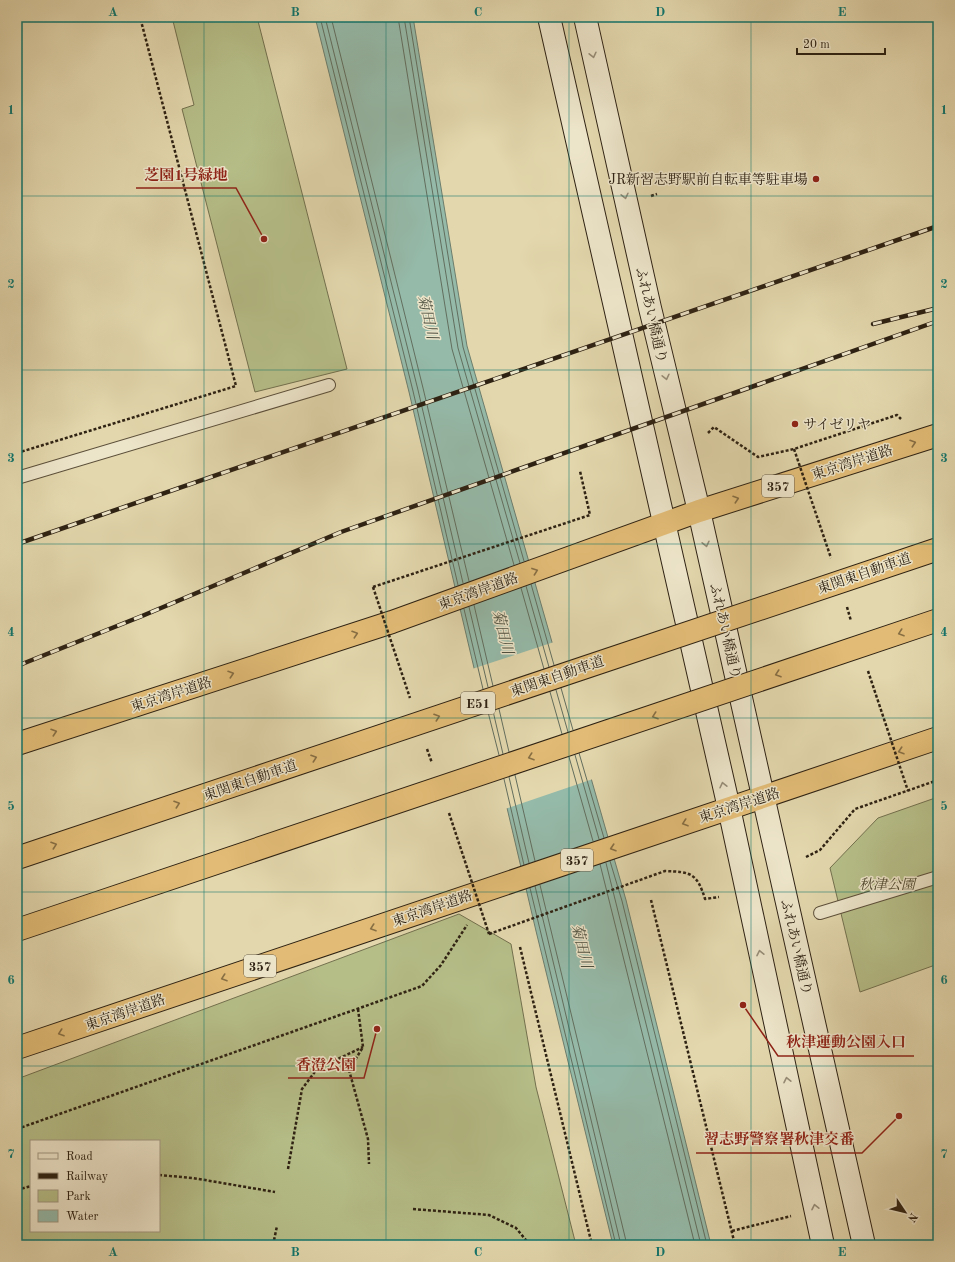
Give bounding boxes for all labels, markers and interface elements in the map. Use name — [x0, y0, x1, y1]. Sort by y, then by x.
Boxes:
text: A — [108, 6, 118, 19]
text: B — [290, 6, 300, 19]
text: C — [474, 6, 482, 19]
text: D — [655, 6, 665, 19]
text: E — [838, 6, 847, 19]
scale bar — [797, 30, 885, 56]
text: 20 m — [803, 39, 830, 51]
one-way arrow — [589, 52, 597, 58]
text: 1 — [7, 104, 15, 117]
text: 1 — [940, 104, 948, 117]
callout: 芝園1号緑地 — [136, 161, 236, 188]
text: 芝園1号緑地 — [144, 167, 228, 184]
place label: JR新習志野駅前自転車等駐車場 — [608, 172, 808, 187]
marker: JR新習志野駅前自転車等駐車場 — [811, 174, 821, 184]
one-way arrow — [620, 192, 628, 199]
street label: ふれあい橋通り — [633, 266, 670, 365]
text: 2 — [7, 278, 15, 291]
text: 2 — [940, 278, 948, 291]
water label: 菊田川 — [414, 293, 441, 343]
one-way arrow — [662, 374, 670, 380]
place label: サイゼリヤ — [803, 418, 871, 432]
marker: サイゼリヤ — [790, 419, 800, 429]
one-way arrow — [909, 439, 916, 448]
street label: 東京湾岸道路 — [810, 442, 894, 483]
text: 3 — [7, 452, 15, 465]
text: 3 — [940, 452, 948, 465]
road number: 357 — [762, 475, 794, 497]
one-way arrow — [732, 496, 739, 504]
one-way arrow — [702, 541, 710, 547]
street label: 東関東自動車道 — [815, 550, 913, 597]
one-way arrow — [531, 567, 538, 576]
street label: 東京湾岸道路 — [436, 570, 520, 613]
street label: ふれあい橋通り — [707, 582, 744, 681]
water label: 菊田川 — [489, 608, 517, 658]
text: 4 — [7, 626, 15, 639]
text: 4 — [940, 626, 948, 639]
one-way arrow — [898, 628, 905, 637]
one-way arrow — [351, 630, 358, 639]
street label: 東関東自動車道 — [508, 653, 606, 700]
one-way arrow — [774, 669, 781, 678]
one-way arrow — [227, 670, 234, 679]
street label: 東京湾岸道路 — [129, 674, 213, 715]
road number: E51 — [461, 692, 495, 714]
one-way arrow — [651, 711, 658, 719]
one-way arrow — [433, 713, 440, 722]
one-way arrow — [50, 728, 57, 737]
one-way arrow — [898, 746, 905, 754]
one-way arrow — [528, 752, 535, 761]
one-way arrow — [310, 754, 317, 763]
street label: 東関東自動車道 — [201, 757, 299, 804]
one-way arrow — [720, 782, 728, 788]
street label: 東京湾岸道路 — [697, 785, 781, 826]
text: 5 — [7, 800, 15, 813]
one-way arrow — [174, 800, 181, 809]
text: 5 — [940, 800, 948, 813]
one-way arrow — [681, 818, 688, 827]
one-way arrow — [50, 842, 57, 850]
one-way arrow — [610, 843, 617, 851]
road number: 357 — [561, 849, 593, 871]
park label: 秋津公園 — [859, 877, 917, 892]
street label: 東京湾岸道路 — [390, 888, 474, 929]
street label: ふれあい橋通り — [778, 898, 815, 997]
water label: 菊田川 — [568, 922, 596, 972]
one-way arrow — [370, 923, 377, 932]
one-way arrow — [756, 950, 765, 956]
road number: 357 — [244, 955, 276, 977]
text: 6 — [7, 974, 15, 987]
one-way arrow — [220, 974, 227, 982]
text: 6 — [940, 974, 948, 987]
street label: 東京湾岸道路 — [83, 992, 167, 1033]
one-way arrow — [57, 1028, 64, 1037]
callout: 秋津運動公園入口 — [778, 1029, 914, 1056]
text: 秋津運動公園入口 — [786, 1034, 906, 1051]
callout: 香澄公園 — [288, 1051, 364, 1078]
text: 香澄公園 — [296, 1057, 356, 1074]
one-way arrow — [784, 1077, 792, 1083]
callout: 習志野警察署秋津交番 — [696, 1126, 862, 1153]
text: 習志野警察署秋津交番 — [704, 1131, 855, 1148]
legend — [30, 1140, 160, 1232]
text: 7 — [7, 1148, 15, 1161]
text: 7 — [940, 1148, 948, 1161]
text: Road — [66, 1151, 93, 1163]
text: Railway — [66, 1171, 109, 1183]
text: Park — [66, 1191, 91, 1203]
north arrow — [885, 1192, 925, 1232]
one-way arrow — [811, 1204, 819, 1210]
text: N — [905, 1210, 919, 1224]
text: Water — [66, 1211, 99, 1223]
text: A — [108, 1246, 118, 1259]
text: B — [290, 1246, 300, 1259]
text: C — [474, 1246, 482, 1259]
text: D — [655, 1246, 665, 1259]
text: E — [838, 1246, 847, 1259]

